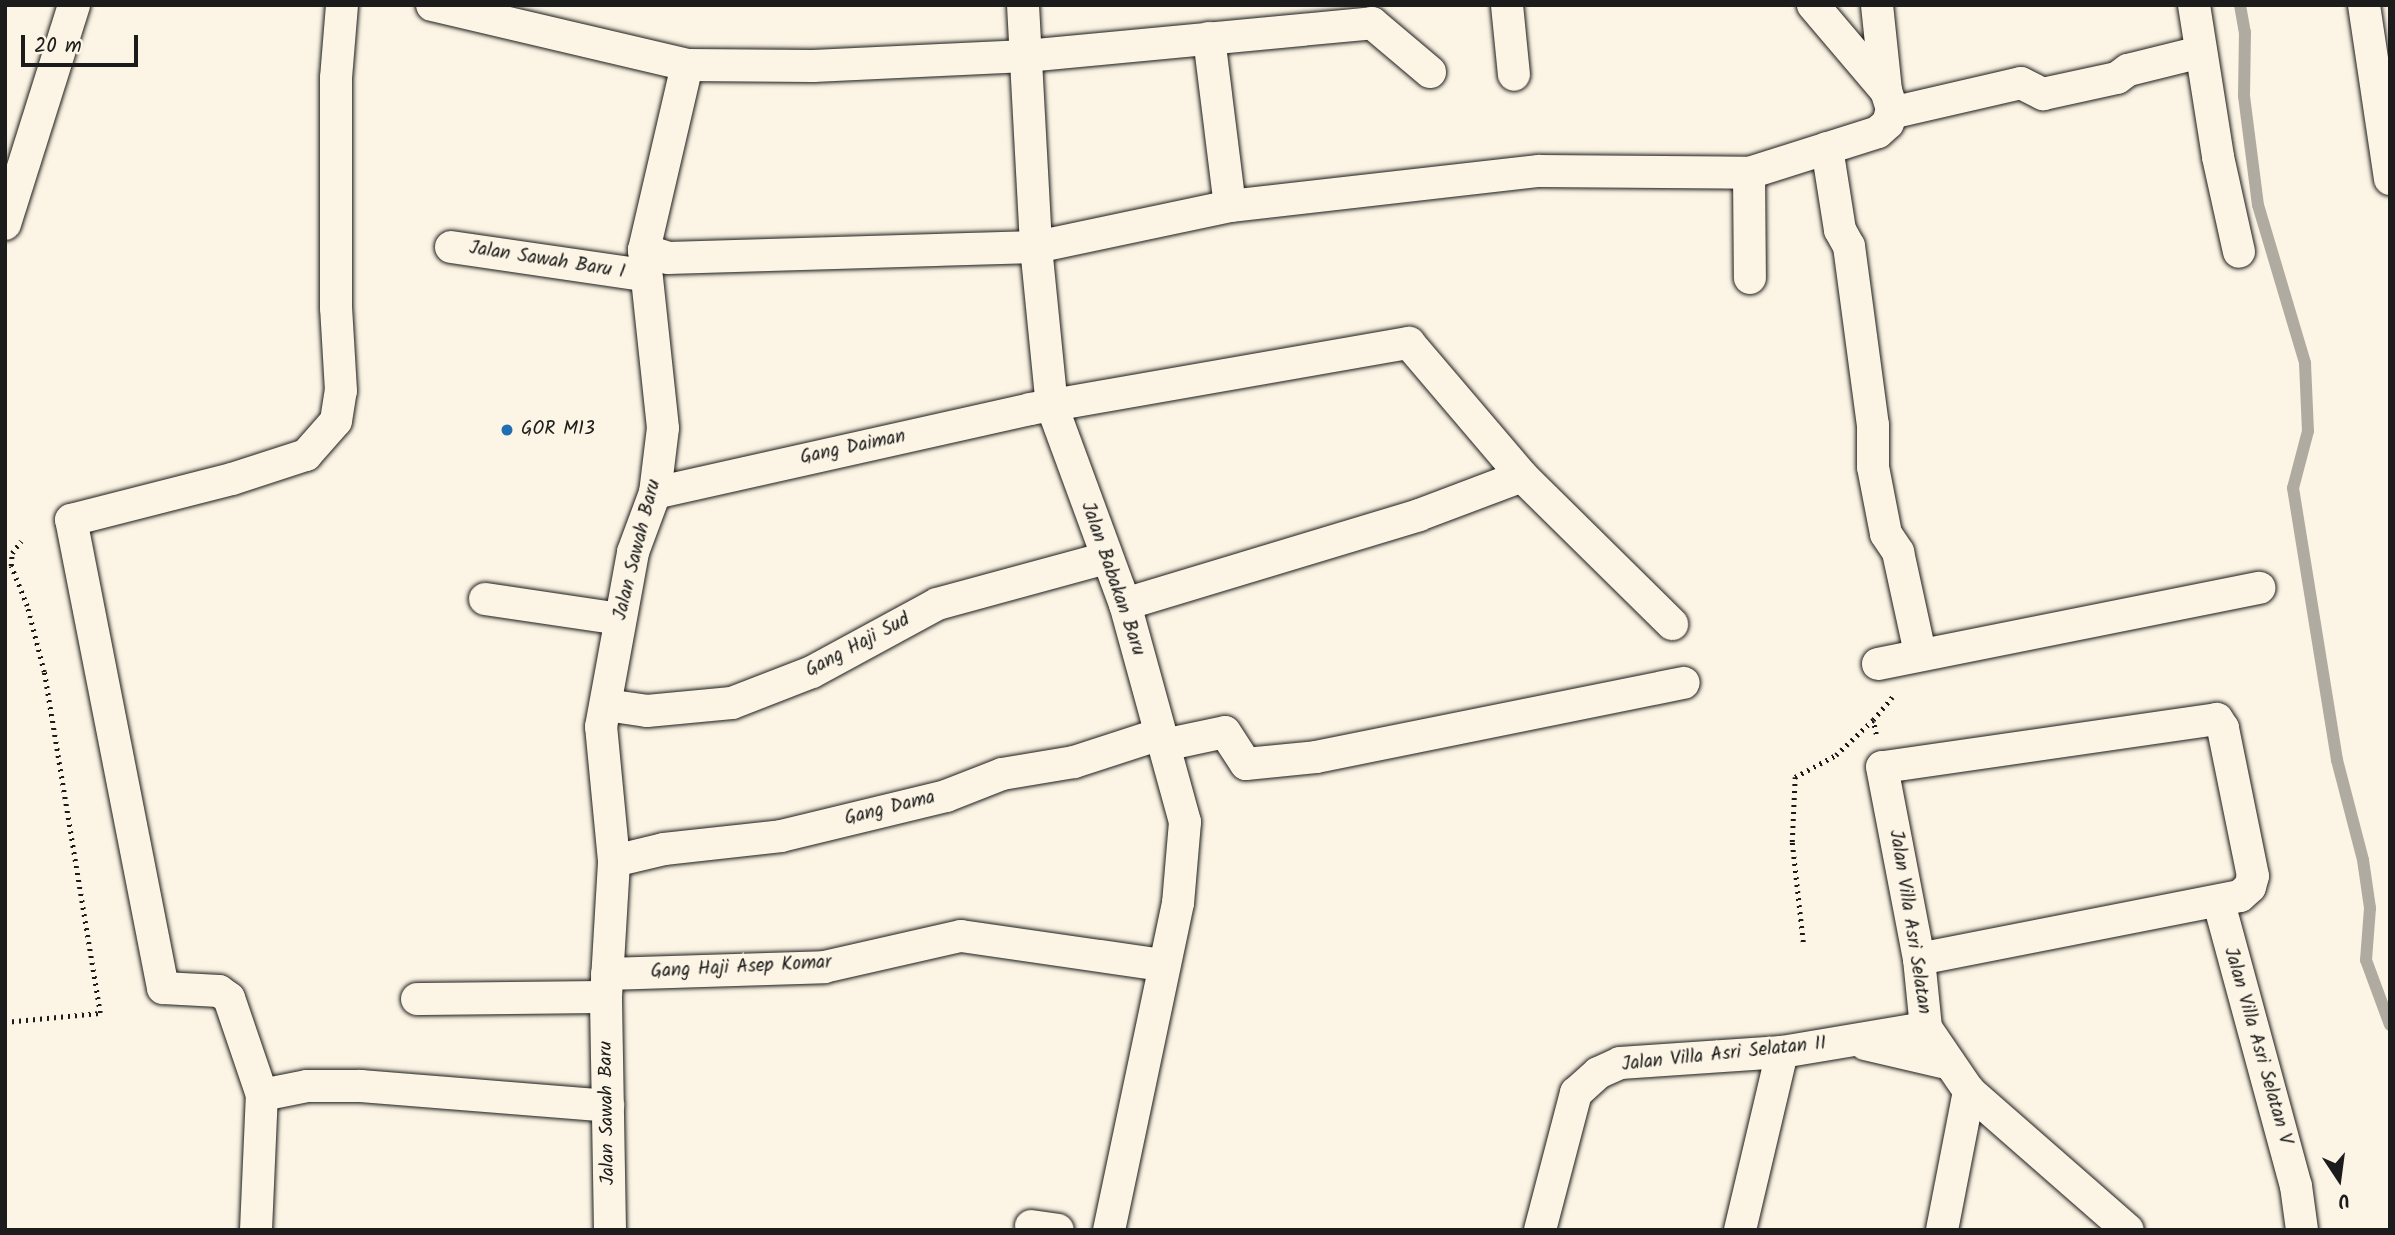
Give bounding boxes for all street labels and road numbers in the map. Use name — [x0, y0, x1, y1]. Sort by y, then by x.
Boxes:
street label: Jalan Sawah Baru I — [467, 237, 627, 285]
street label: Gang Daiman — [798, 426, 908, 470]
street label: Jalan Sawah Baru — [610, 477, 666, 623]
street label: Jalan Babakan Baru — [1075, 499, 1149, 659]
street label: Gang Haji Sud — [802, 609, 914, 683]
street label: Gang Dama — [842, 787, 938, 831]
street label: Jalan Villa Asri Selatan — [1883, 828, 1935, 1016]
street label: Jalan Villa Asri Selatan V — [2218, 945, 2296, 1147]
street label: Gang Haji Asep Komar — [650, 952, 832, 984]
street label: Jalan Villa Asri Selatan II — [1621, 1033, 1827, 1077]
street label: Jalan Sawah Baru — [595, 1041, 621, 1185]

